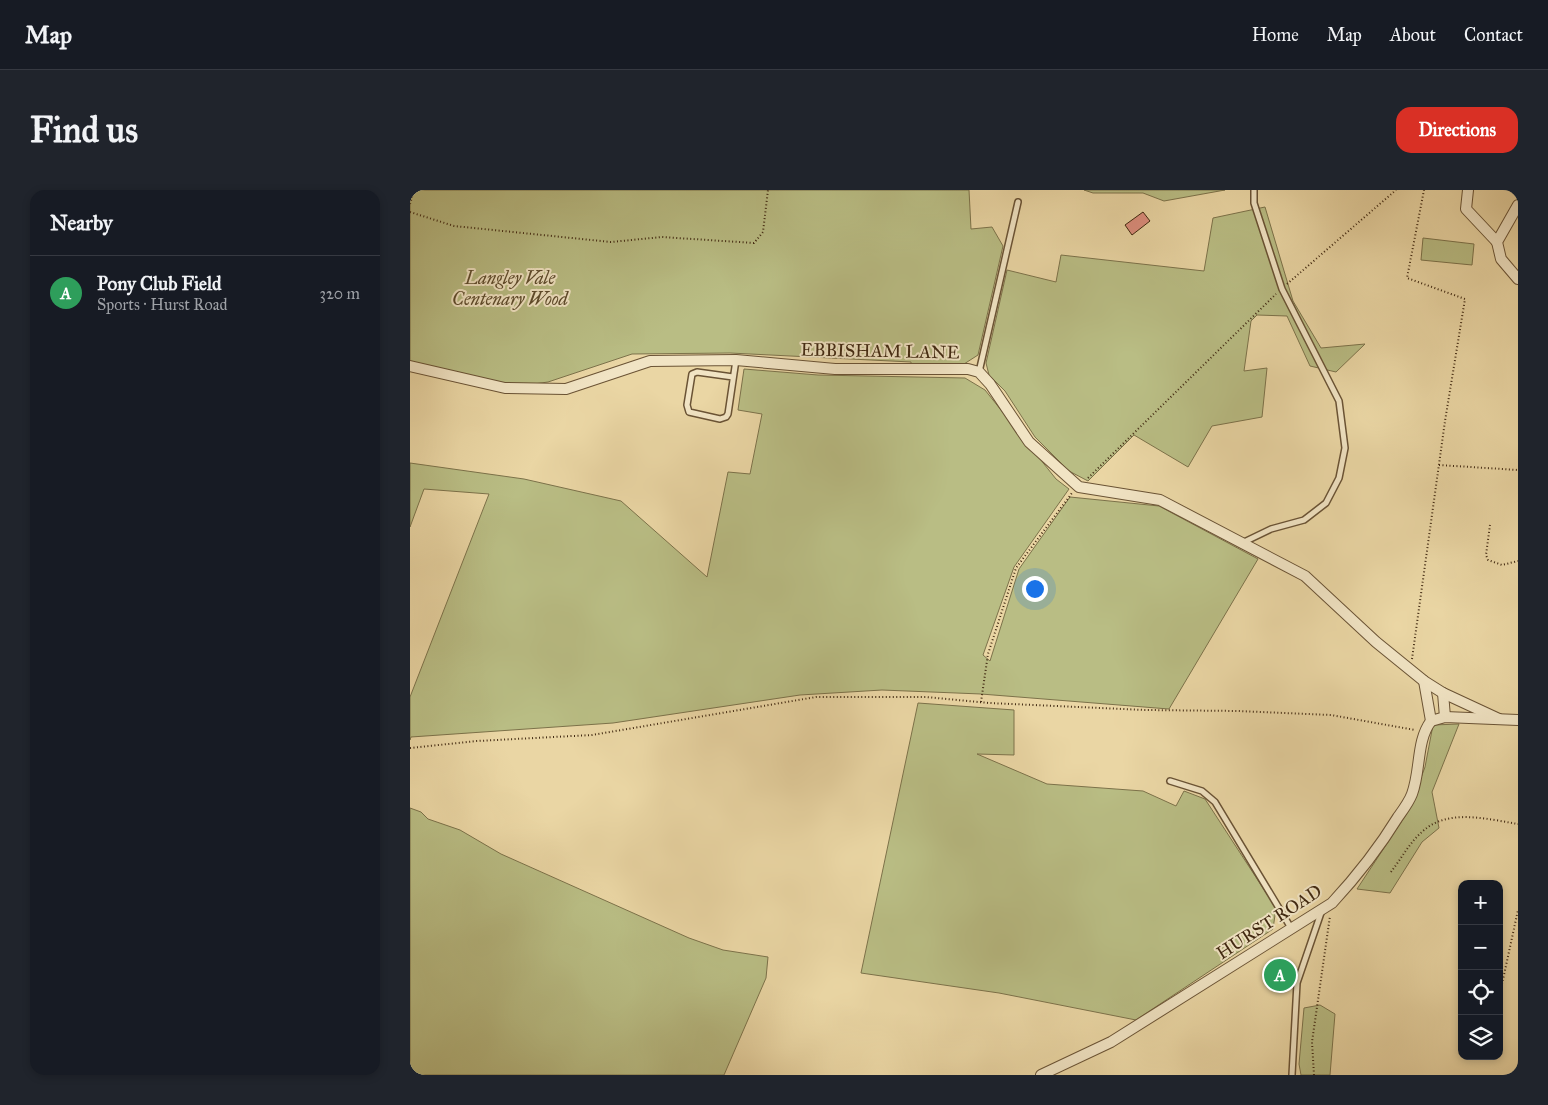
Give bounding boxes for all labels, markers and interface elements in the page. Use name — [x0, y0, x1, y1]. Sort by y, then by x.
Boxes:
text: Map — [25, 20, 72, 50]
text: Home — [1252, 24, 1299, 46]
text: Map — [1327, 24, 1362, 46]
text: About — [1390, 24, 1436, 46]
text: Contact — [1464, 24, 1523, 46]
button: Directions — [1396, 107, 1518, 153]
text: Find us — [30, 109, 138, 152]
text: Nearby — [50, 210, 113, 236]
park label: Langley Vale Centenary Wood — [452, 267, 570, 310]
text: Pony Club Field — [97, 272, 222, 295]
text: A — [61, 284, 71, 303]
text: 320 m — [320, 284, 360, 303]
text: Sports · Hurst Road — [97, 295, 227, 314]
street label: EBBISHAM LANE — [800, 339, 960, 363]
your location — [1022, 576, 1048, 602]
street label: HURST ROAD — [1212, 880, 1326, 964]
map controls — [1458, 880, 1503, 1060]
button: + — [1458, 880, 1503, 925]
button: − — [1458, 925, 1503, 970]
pin: A — [1264, 956, 1296, 994]
button: locate — [1458, 970, 1503, 1015]
button: layers — [1458, 1015, 1503, 1060]

